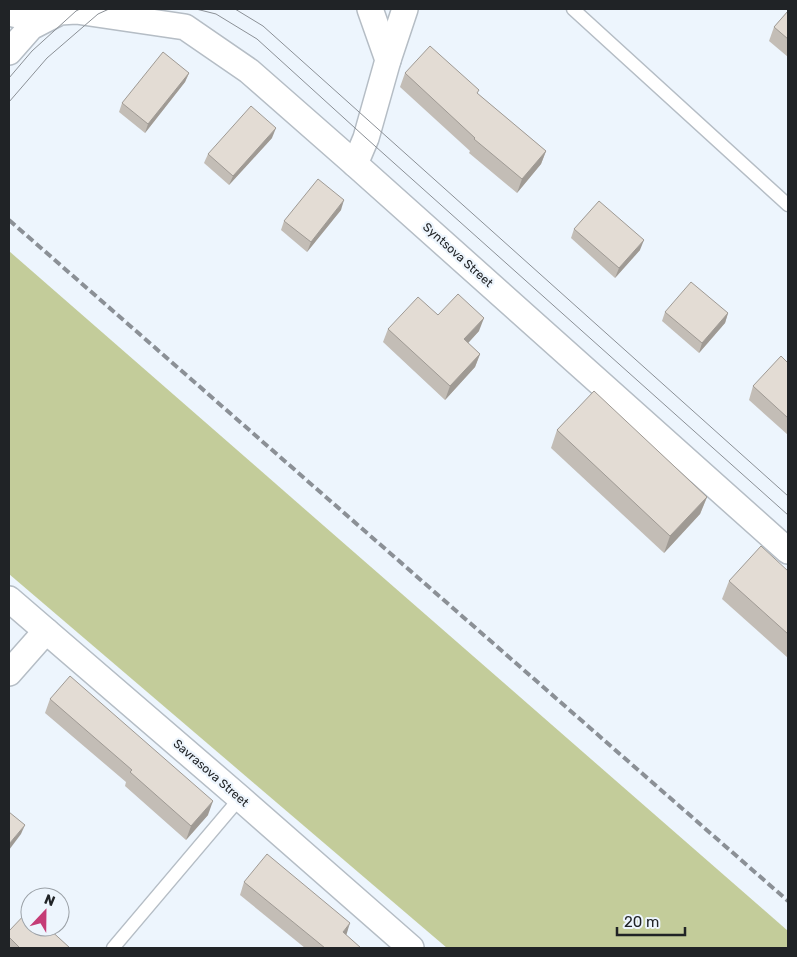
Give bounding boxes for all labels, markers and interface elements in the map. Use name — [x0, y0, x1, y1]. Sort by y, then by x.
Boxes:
street label: Syntsova Street — [420, 220, 496, 290]
street label: Savrasova Street — [170, 737, 252, 810]
north arrow — [20, 887, 70, 937]
text: N — [42, 891, 58, 910]
scale bar — [617, 904, 684, 936]
text: 20 m — [624, 913, 659, 931]

